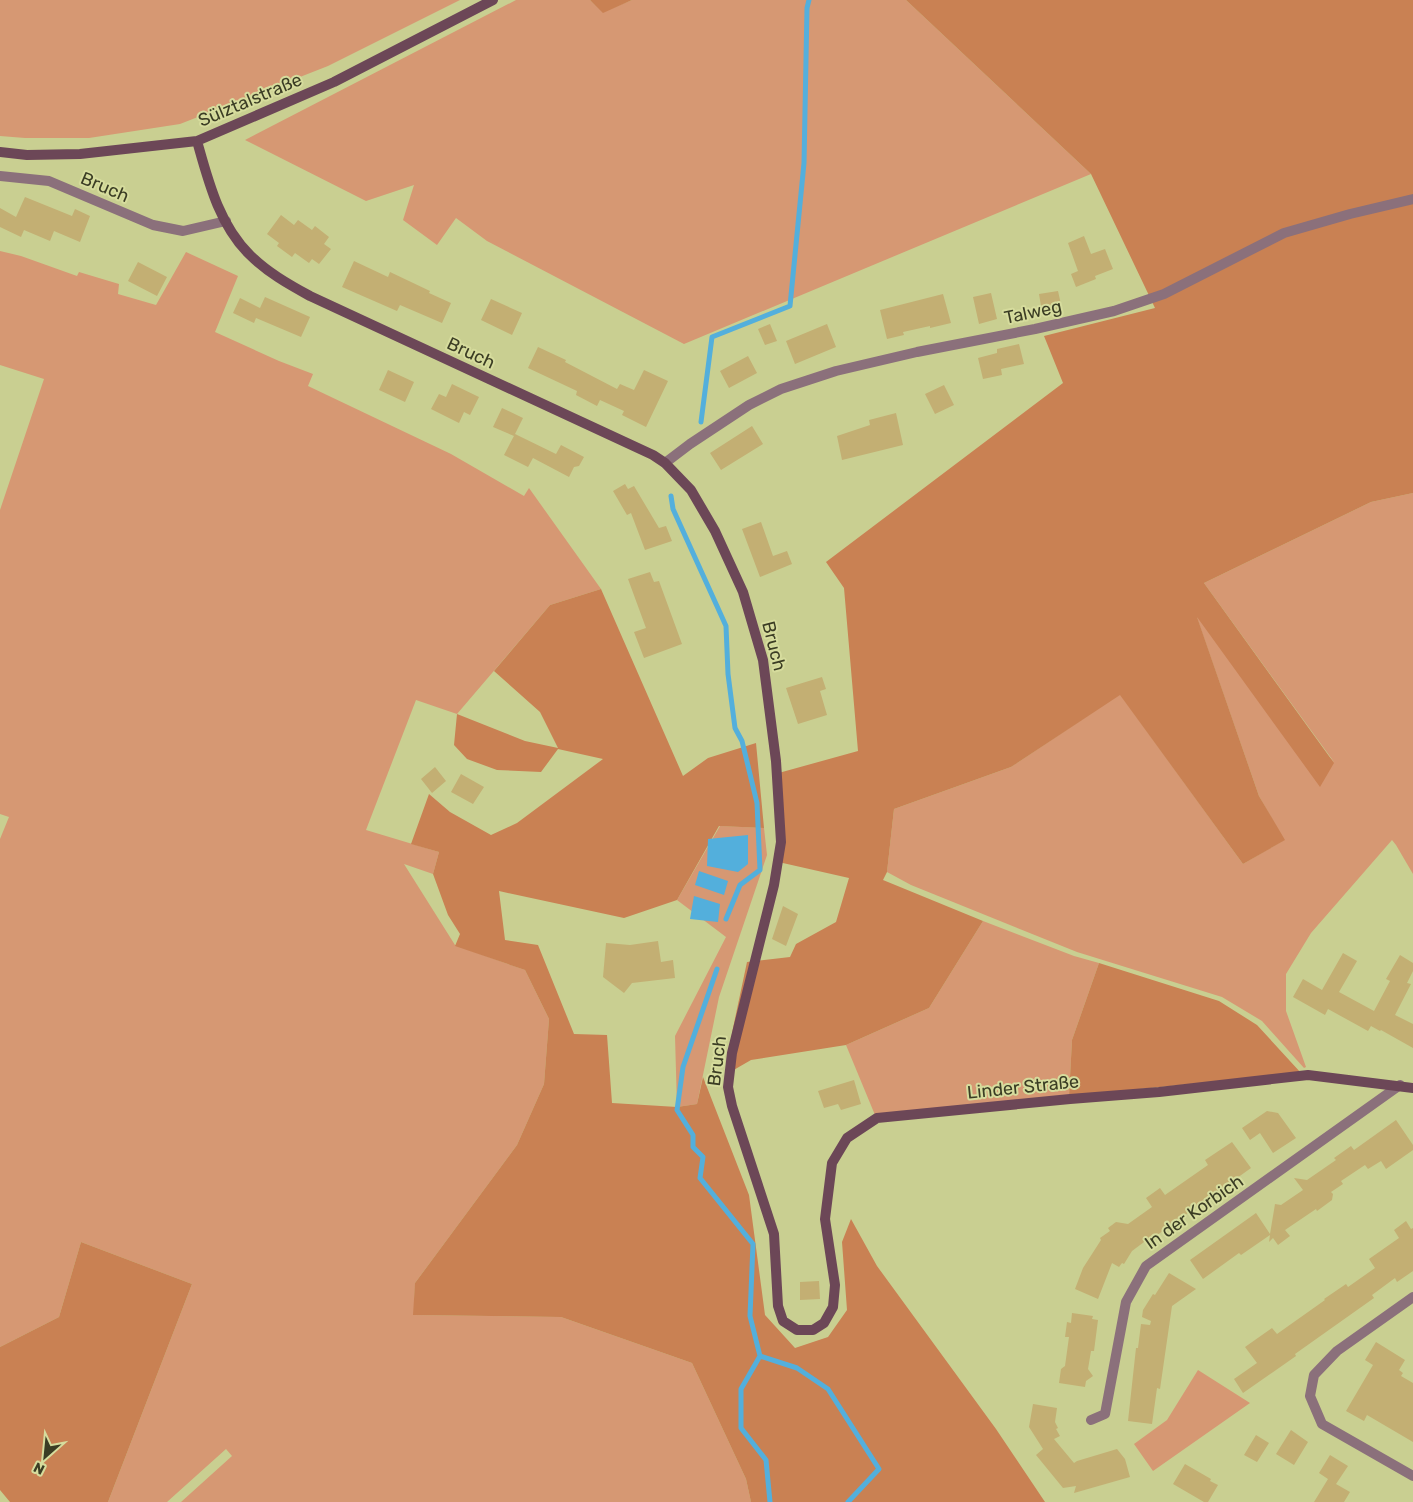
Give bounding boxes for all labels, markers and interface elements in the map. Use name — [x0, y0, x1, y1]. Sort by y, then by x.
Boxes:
street label: Sülztalstraße — [195, 68, 305, 132]
street label: Bruch — [77, 167, 133, 207]
street label: Talweg — [1002, 295, 1064, 329]
street label: Bruch — [443, 332, 499, 374]
street label: Bruch — [757, 619, 791, 673]
street label: Bruch — [703, 1035, 731, 1087]
street label: Linder Straße — [966, 1070, 1080, 1104]
street label: In der Korbich — [1140, 1170, 1248, 1254]
north arrow — [20, 1432, 70, 1482]
text: N — [31, 1458, 48, 1478]

